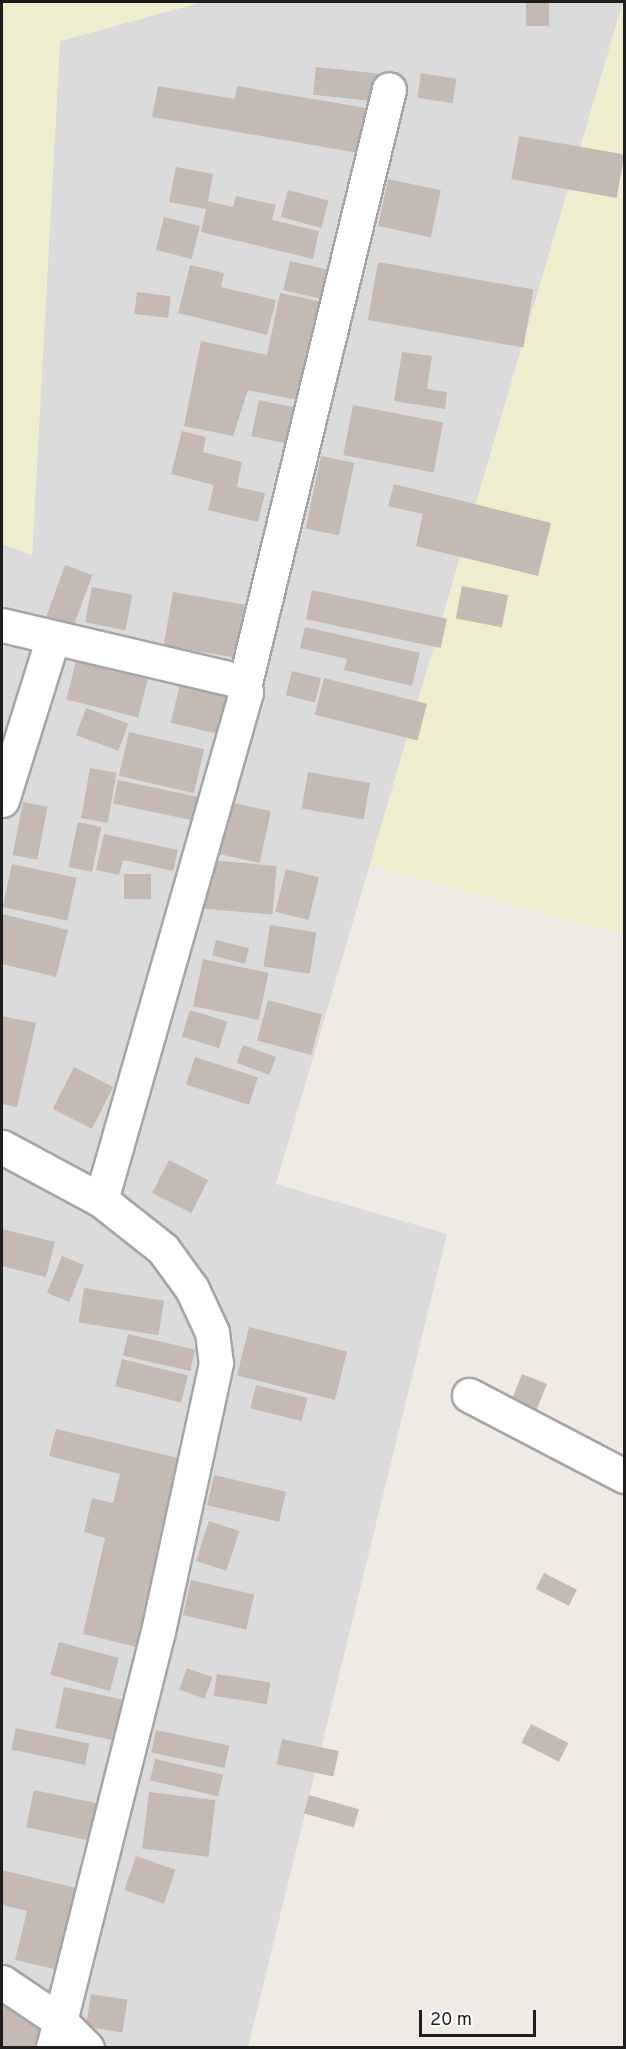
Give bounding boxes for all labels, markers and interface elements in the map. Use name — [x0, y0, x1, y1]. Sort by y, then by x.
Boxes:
scale bar — [422, 1998, 539, 2036]
text: 20 m — [430, 2009, 472, 2032]

